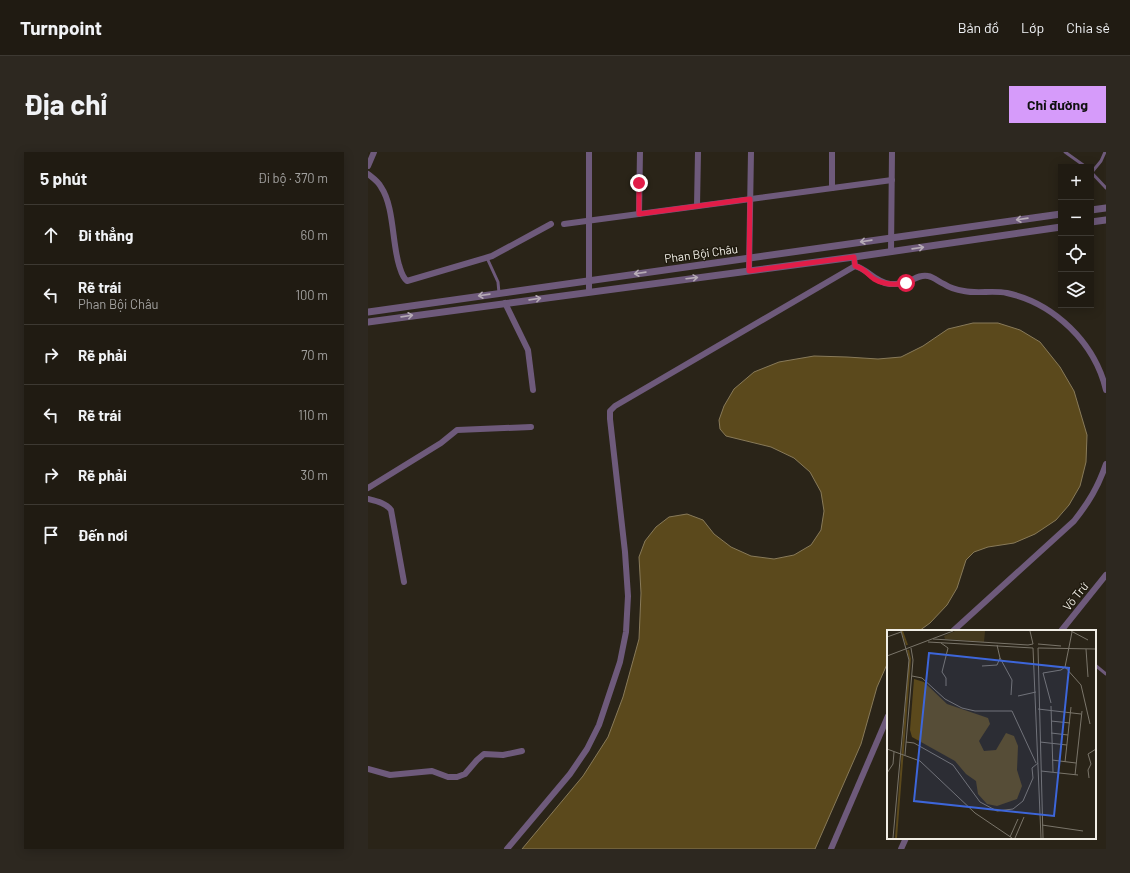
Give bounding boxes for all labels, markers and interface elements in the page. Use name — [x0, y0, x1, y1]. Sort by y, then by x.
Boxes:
text: Turnpoint — [20, 16, 102, 39]
text: Bản đồ — [958, 19, 999, 36]
text: Lớp — [1021, 19, 1044, 36]
text: Chia sẻ — [1066, 19, 1110, 36]
button: Chỉ đường — [1009, 86, 1106, 123]
text: Địa chỉ — [24, 87, 107, 121]
map controls — [1058, 164, 1094, 308]
button: + — [1058, 164, 1094, 200]
text: 5 phút — [40, 168, 87, 188]
text: Đi bộ · 370 m — [258, 170, 328, 186]
route end — [630, 174, 648, 192]
button: − — [1058, 200, 1094, 236]
one-way arrow — [1016, 216, 1029, 223]
icon: ahead — [40, 224, 62, 246]
text: Đi thẳng — [78, 226, 133, 244]
text: 60 m — [301, 227, 328, 243]
button: locate — [1058, 236, 1094, 272]
one-way arrow — [860, 237, 873, 245]
street label: Phan Bội Châu — [663, 241, 739, 265]
one-way arrow — [911, 244, 924, 252]
one-way arrow — [634, 269, 647, 277]
button: layers — [1058, 272, 1094, 308]
route start — [897, 274, 915, 292]
one-way arrow — [685, 275, 698, 282]
text: Rẽ trái — [78, 278, 121, 296]
icon: left — [40, 284, 62, 306]
text: 100 m — [295, 287, 328, 303]
one-way arrow — [478, 291, 491, 299]
one-way arrow — [529, 295, 542, 303]
text: Phan Bội Châu — [78, 296, 158, 312]
one-way arrow — [400, 313, 413, 320]
icon: right — [40, 344, 62, 366]
text: Rẽ phải — [78, 346, 127, 364]
text: 70 m — [301, 347, 328, 363]
icon: left — [40, 404, 62, 426]
text: Rẽ trái — [78, 406, 121, 424]
text: 110 m — [298, 407, 328, 423]
icon: right — [40, 464, 62, 486]
text: Rẽ phải — [78, 466, 127, 484]
text: 30 m — [301, 467, 328, 483]
icon: arrive — [40, 524, 62, 546]
text: Đến nơi — [78, 526, 128, 544]
street label: Võ Trứ — [1059, 579, 1091, 613]
inset map — [887, 630, 1096, 839]

